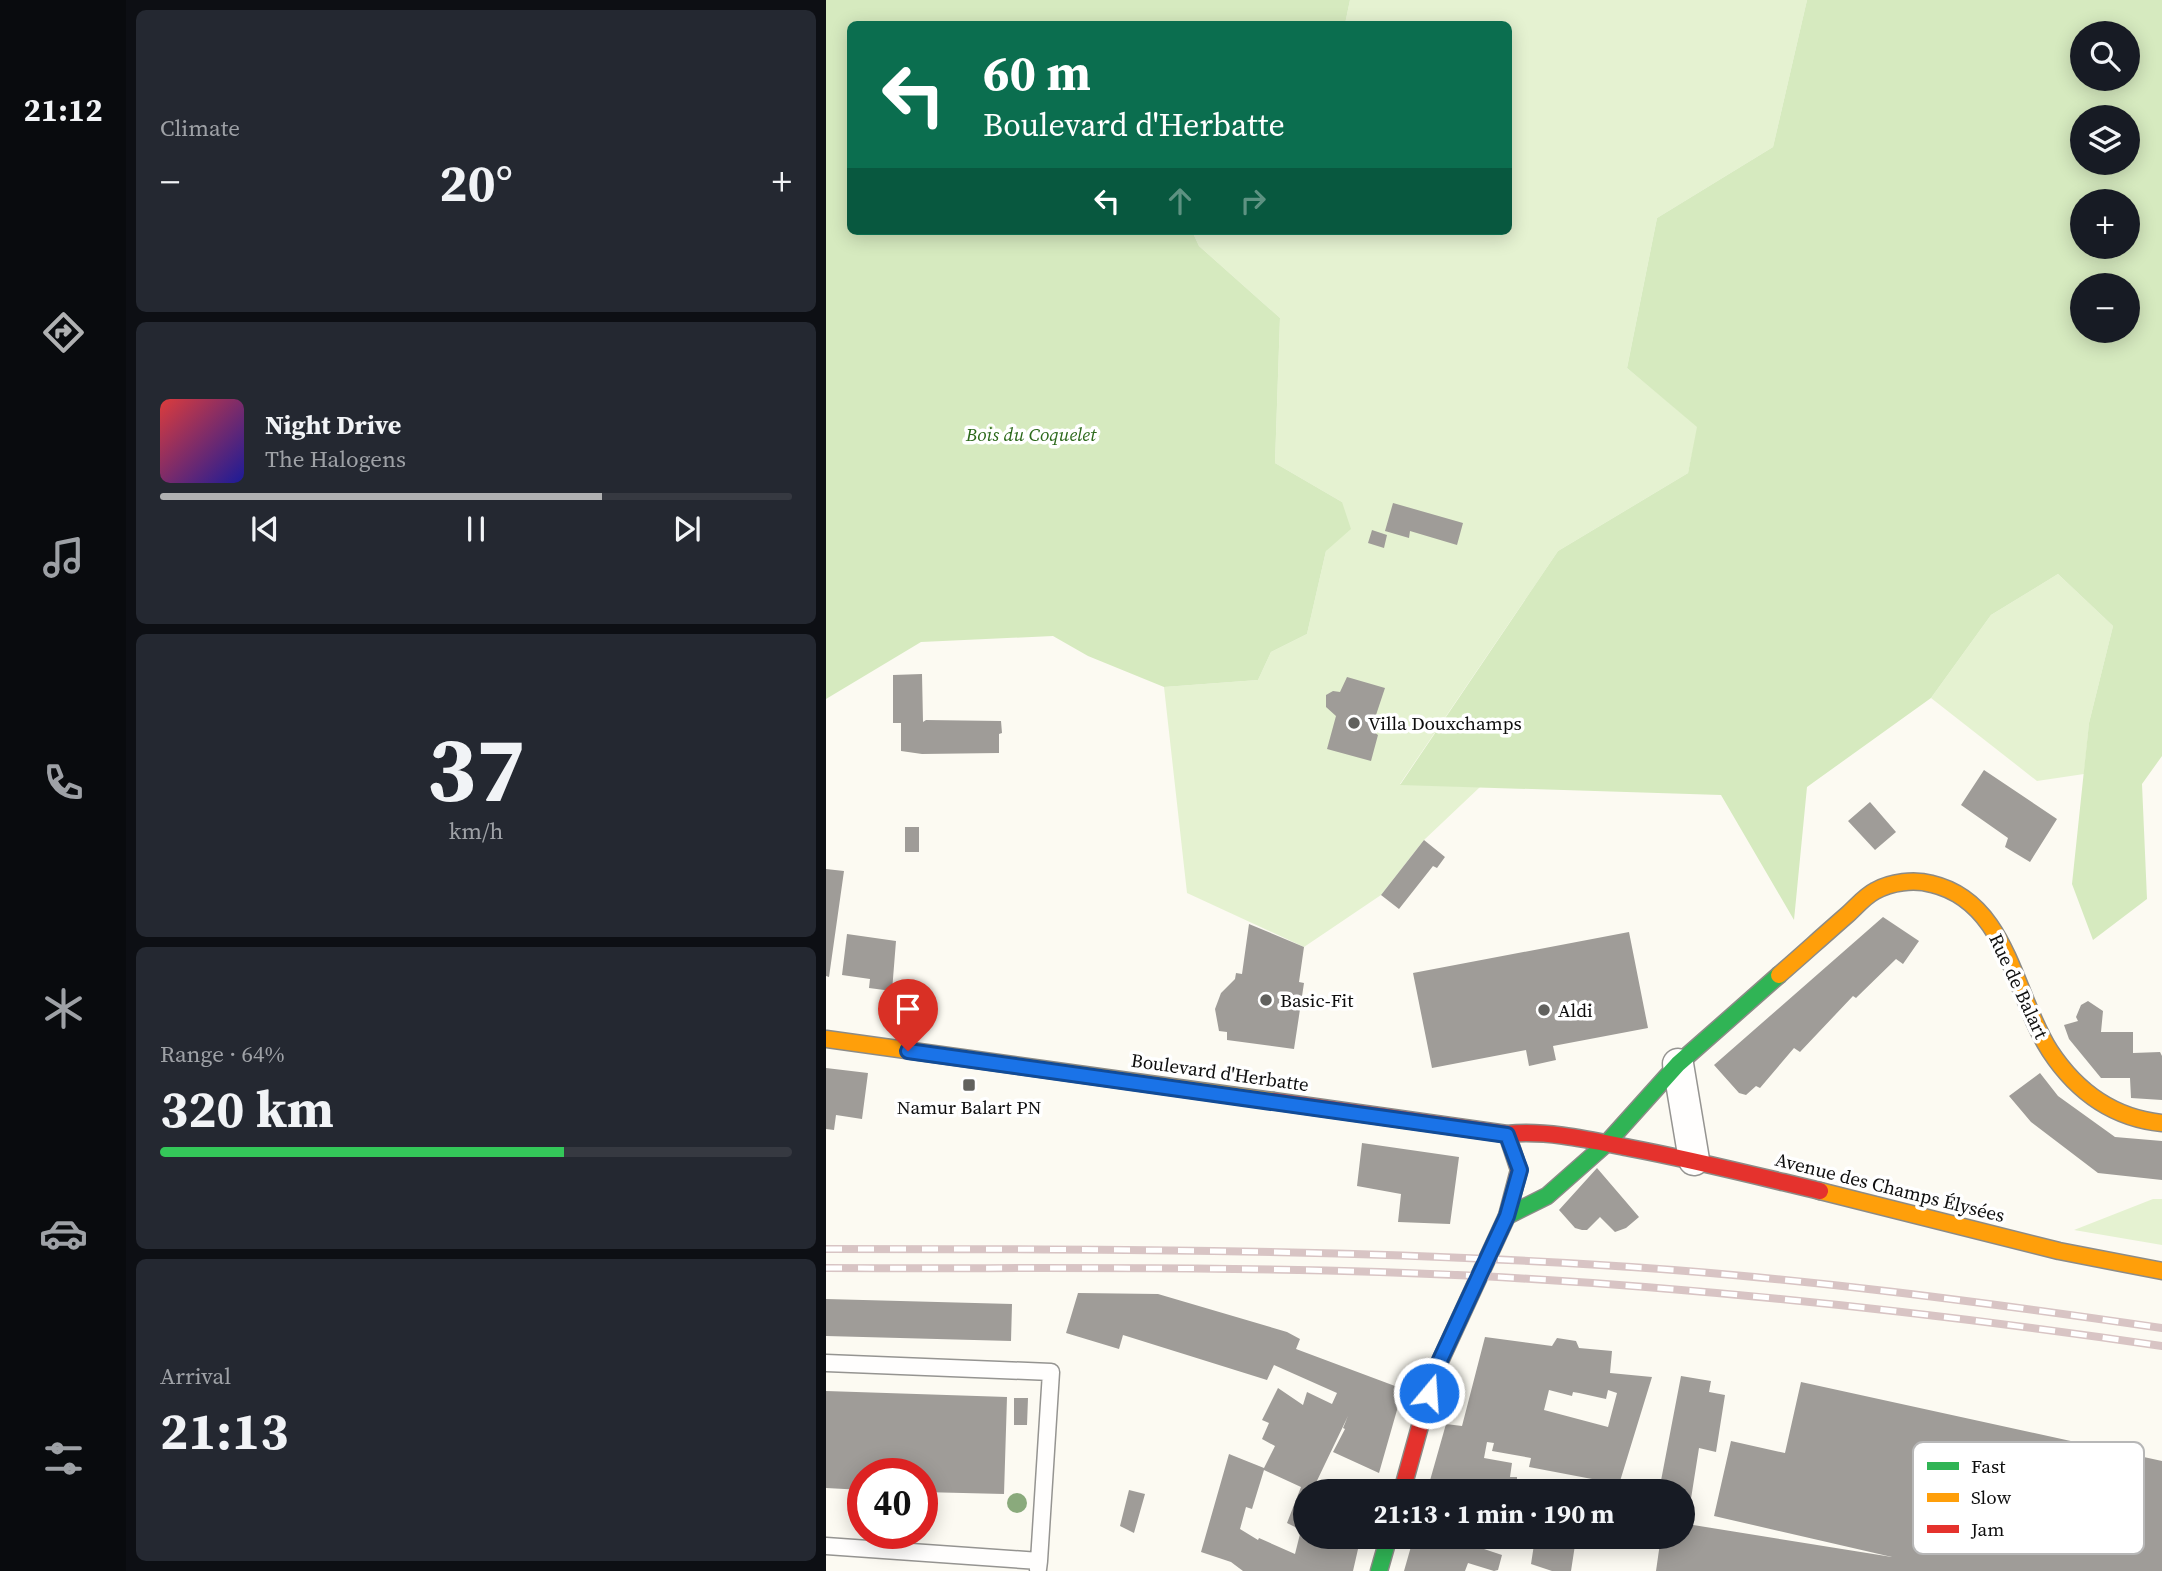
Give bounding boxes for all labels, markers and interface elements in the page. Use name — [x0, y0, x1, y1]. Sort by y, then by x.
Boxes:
map controls — [2070, 21, 2140, 343]
button: search — [2070, 21, 2140, 91]
text: 60 m — [983, 39, 1091, 106]
icon: left — [868, 49, 959, 140]
text: 21:12 — [24, 88, 102, 132]
text: Boulevard d'Herbatte — [983, 103, 1285, 147]
button: layers — [2070, 105, 2140, 175]
text: Climate — [160, 112, 240, 144]
text: 20° — [439, 147, 513, 218]
text: − — [160, 156, 180, 208]
text: + — [772, 156, 792, 208]
icon: left — [1088, 182, 1126, 220]
icon: ahead — [1161, 182, 1199, 220]
icon: right — [1234, 182, 1272, 220]
button: + — [2070, 189, 2140, 259]
button: − — [2070, 273, 2140, 343]
icon: directions — [39, 308, 88, 357]
text: Night Drive — [265, 407, 401, 443]
park label: Bois du Coquelet — [965, 421, 1097, 447]
text: The Halogens — [265, 443, 406, 475]
icon: previous — [246, 510, 284, 548]
icon: pause — [457, 510, 495, 548]
icon: next — [668, 510, 706, 548]
icon: music — [39, 533, 88, 582]
text: 37 — [427, 707, 525, 831]
place label: Villa Douxchamps — [1368, 710, 1522, 736]
marker: Villa Douxchamps — [1346, 715, 1362, 731]
icon: phone — [39, 758, 88, 807]
text: km/h — [449, 815, 503, 847]
street label: Rue de Balart — [1983, 929, 2055, 1044]
pin — [878, 979, 938, 1051]
icon: climate — [39, 984, 88, 1033]
place label: Basic-Fit — [1280, 987, 1354, 1013]
icon: arrive — [889, 990, 927, 1028]
marker: Basic-Fit — [1258, 992, 1274, 1008]
place label: Aldi — [1558, 997, 1593, 1023]
marker: Aldi — [1536, 1002, 1552, 1018]
text: Range · 64% — [160, 1038, 285, 1070]
street label: Boulevard d'Herbatte — [1129, 1047, 1311, 1097]
text: 320 km — [160, 1073, 334, 1144]
marker: Namur Balart PN — [961, 1077, 977, 1093]
place label: Namur Balart PN — [897, 1094, 1041, 1120]
street label: Avenue des Champs Élysées — [1772, 1146, 2008, 1228]
icon: car — [39, 1209, 88, 1258]
position arrow — [1392, 1356, 1466, 1430]
text: Arrival — [160, 1360, 231, 1392]
text: 21:13 — [160, 1395, 288, 1466]
icon: filters — [39, 1434, 88, 1483]
legend — [1913, 1442, 2144, 1554]
text: Fast — [1971, 1453, 2006, 1479]
speed limit sign: 40 — [847, 1458, 938, 1549]
text: Slow — [1971, 1484, 2012, 1510]
text: 21:13 · 1 min · 190 m — [1374, 1496, 1614, 1532]
text: Jam — [1970, 1516, 2004, 1542]

